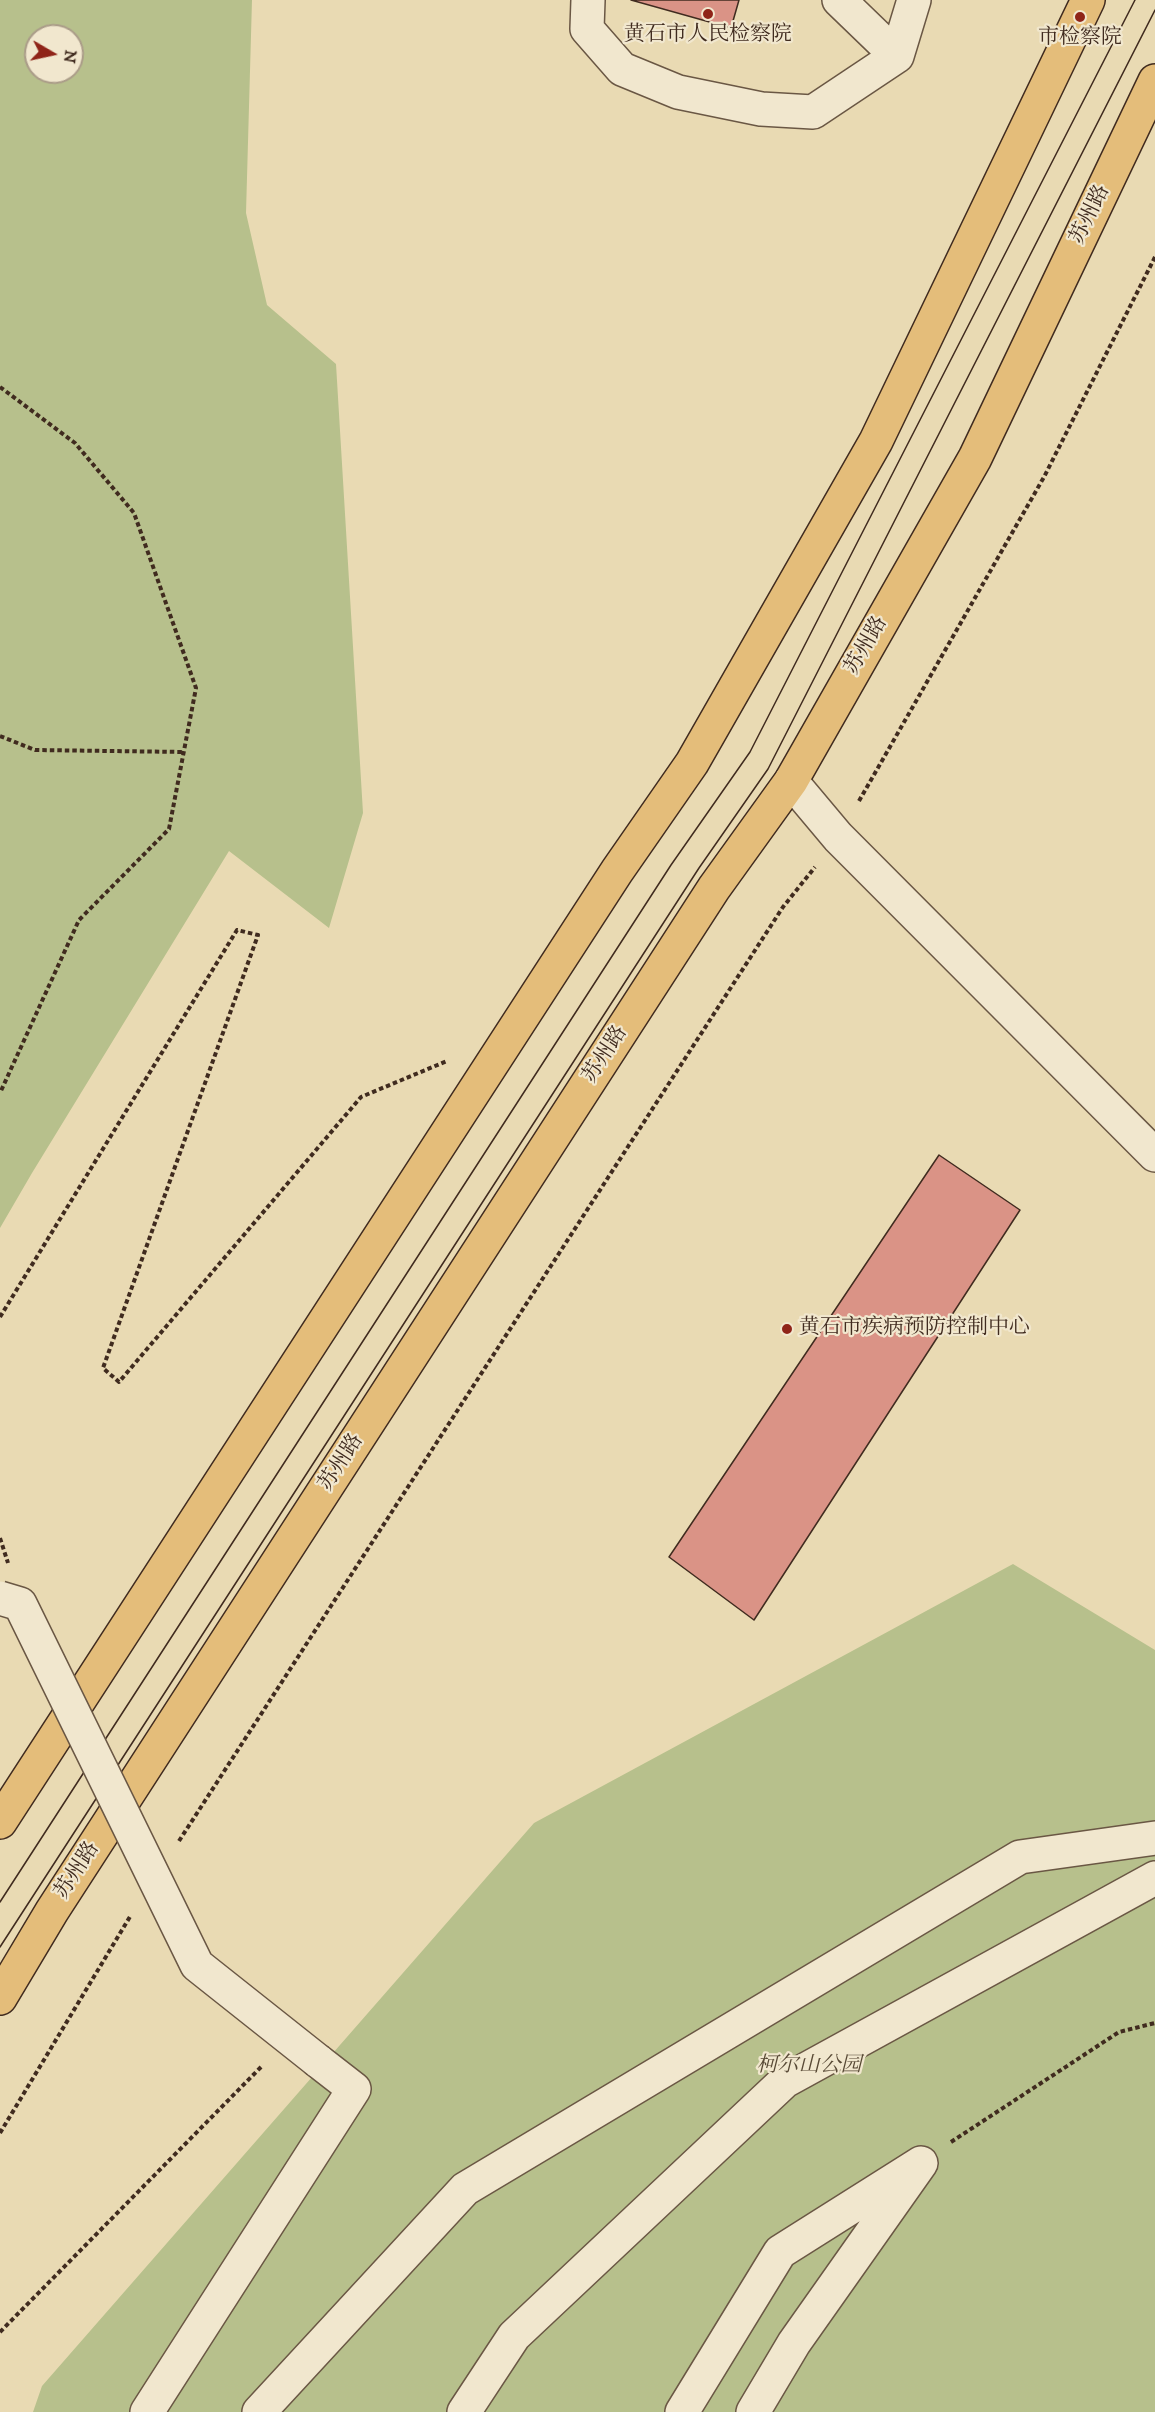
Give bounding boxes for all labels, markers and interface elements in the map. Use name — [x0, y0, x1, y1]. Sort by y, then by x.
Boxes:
marker: 黄石市人民检察院 — [701, 7, 715, 21]
marker: 市检察院 — [1073, 10, 1087, 24]
place label: 黄石市人民检察院 — [624, 23, 792, 49]
north arrow — [24, 24, 84, 84]
place label: 市检察院 — [1038, 26, 1122, 52]
text: N — [59, 48, 81, 65]
street label: 苏州路 — [1066, 181, 1116, 249]
street label: 苏州路 — [840, 612, 894, 680]
street label: 苏州路 — [578, 1022, 634, 1088]
place label: 黄石市疾病预防控制中心 — [799, 1316, 1030, 1342]
marker: 黄石市疾病预防控制中心 — [780, 1322, 794, 1336]
street label: 苏州路 — [314, 1430, 370, 1496]
street label: 苏州路 — [50, 1838, 106, 1904]
park label: 柯尔山公园 — [757, 2054, 861, 2080]

